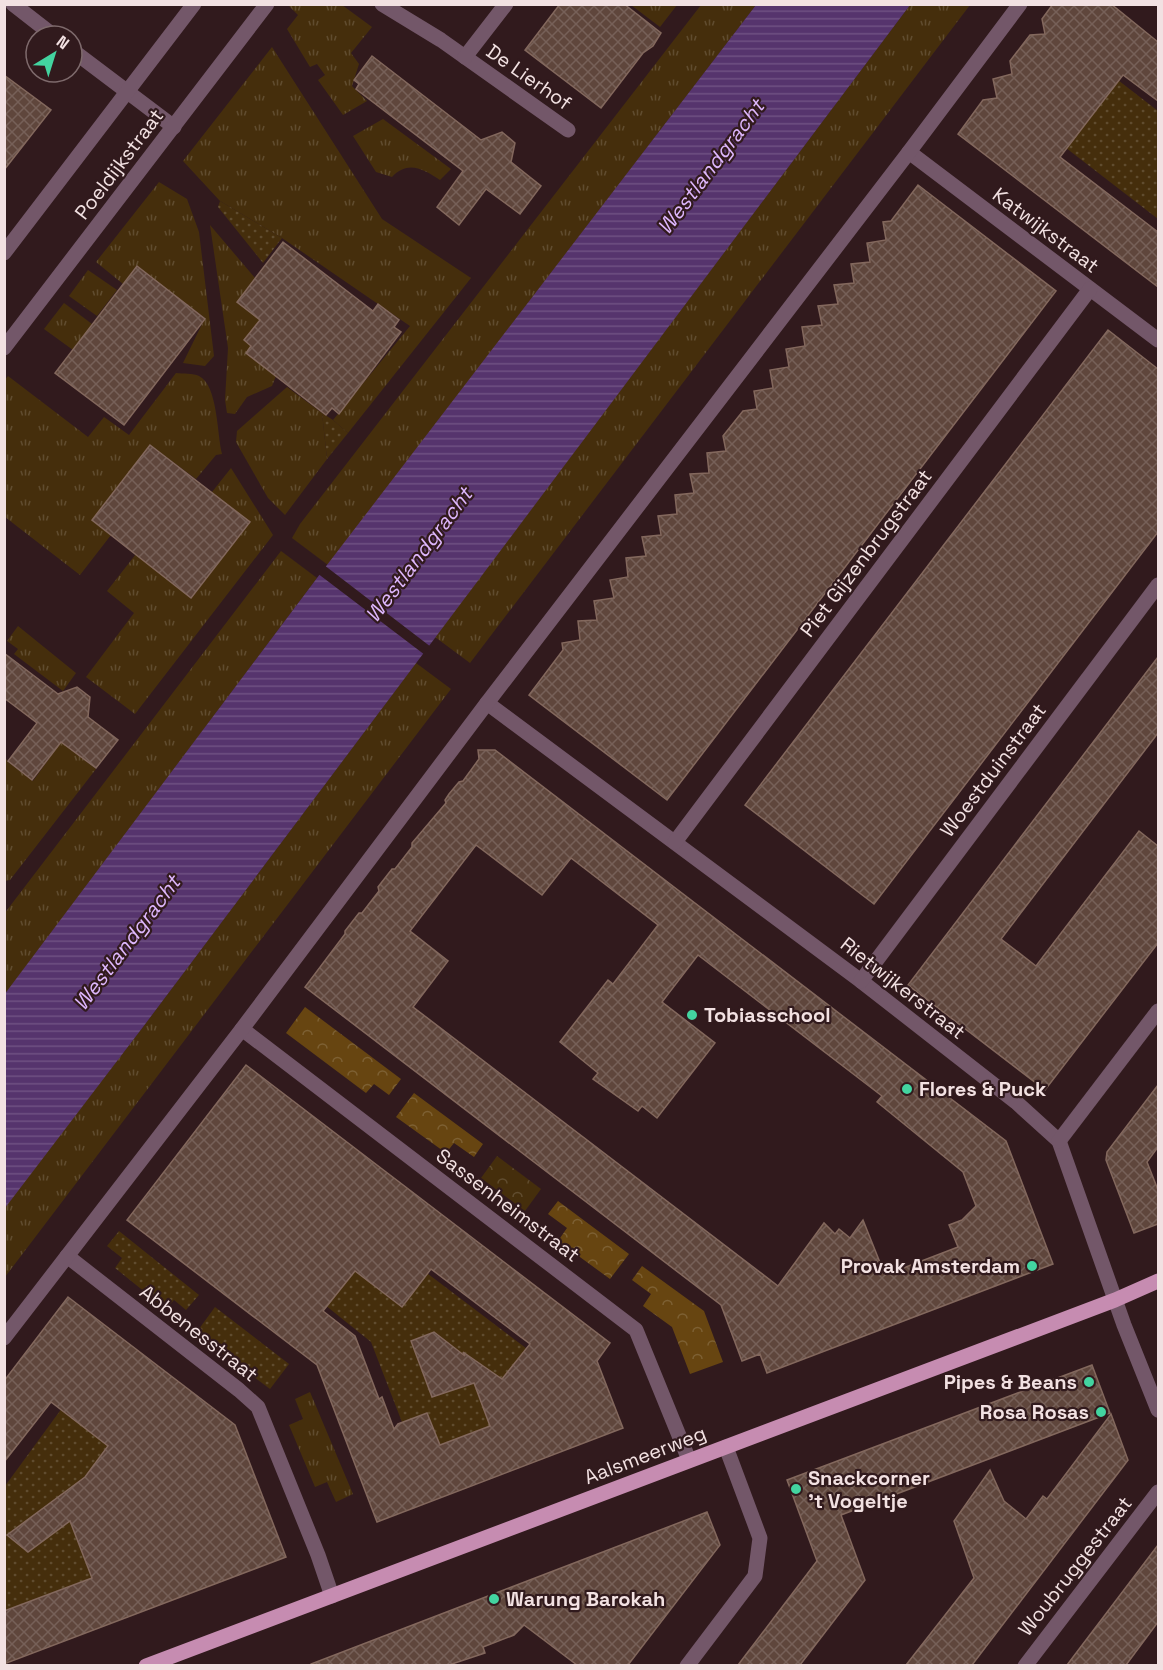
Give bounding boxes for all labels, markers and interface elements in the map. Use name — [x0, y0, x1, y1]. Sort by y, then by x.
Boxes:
north arrow — [24, 24, 84, 84]
text: N — [52, 31, 74, 54]
street label: De Lierhof — [481, 38, 577, 116]
water label: Westlandgracht — [651, 92, 772, 240]
street label: Poeldijkstraat — [69, 103, 169, 225]
street label: Katwijkstraat — [987, 181, 1105, 279]
street label: Piet Gijzenbrugstraat — [794, 464, 938, 642]
water label: Westlandgracht — [359, 480, 480, 628]
street label: Woestduinstraat — [934, 698, 1052, 842]
water label: Westlandgracht — [67, 868, 188, 1016]
street label: Rietwijkerstraat — [835, 931, 971, 1045]
place label: Tobiasschool — [704, 1002, 830, 1028]
marker: Tobiasschool — [685, 1008, 699, 1022]
place label: Flores & Puck — [919, 1076, 1046, 1102]
marker: Flores & Puck — [900, 1082, 914, 1096]
street label: Sassenheimstraat — [431, 1142, 585, 1268]
place label: Provak Amsterdam — [841, 1253, 1020, 1279]
marker: Provak Amsterdam — [1025, 1259, 1039, 1273]
street label: Abbenesstraat — [135, 1279, 263, 1387]
place label: Pipes & Beans — [944, 1369, 1077, 1395]
marker: Pipes & Beans — [1082, 1375, 1096, 1389]
place label: Rosa Rosas — [980, 1399, 1089, 1425]
marker: Rosa Rosas — [1094, 1405, 1108, 1419]
street label: Aalsmeerweg — [580, 1420, 710, 1490]
place label: Snackcorner 't Vogeltje — [808, 1465, 930, 1514]
marker: Snackcorner 't Vogeltje — [789, 1482, 803, 1496]
street label: Woubruggestraat — [1012, 1491, 1138, 1641]
place label: Warung Barokah — [506, 1586, 665, 1612]
marker: Warung Barokah — [487, 1592, 501, 1606]

